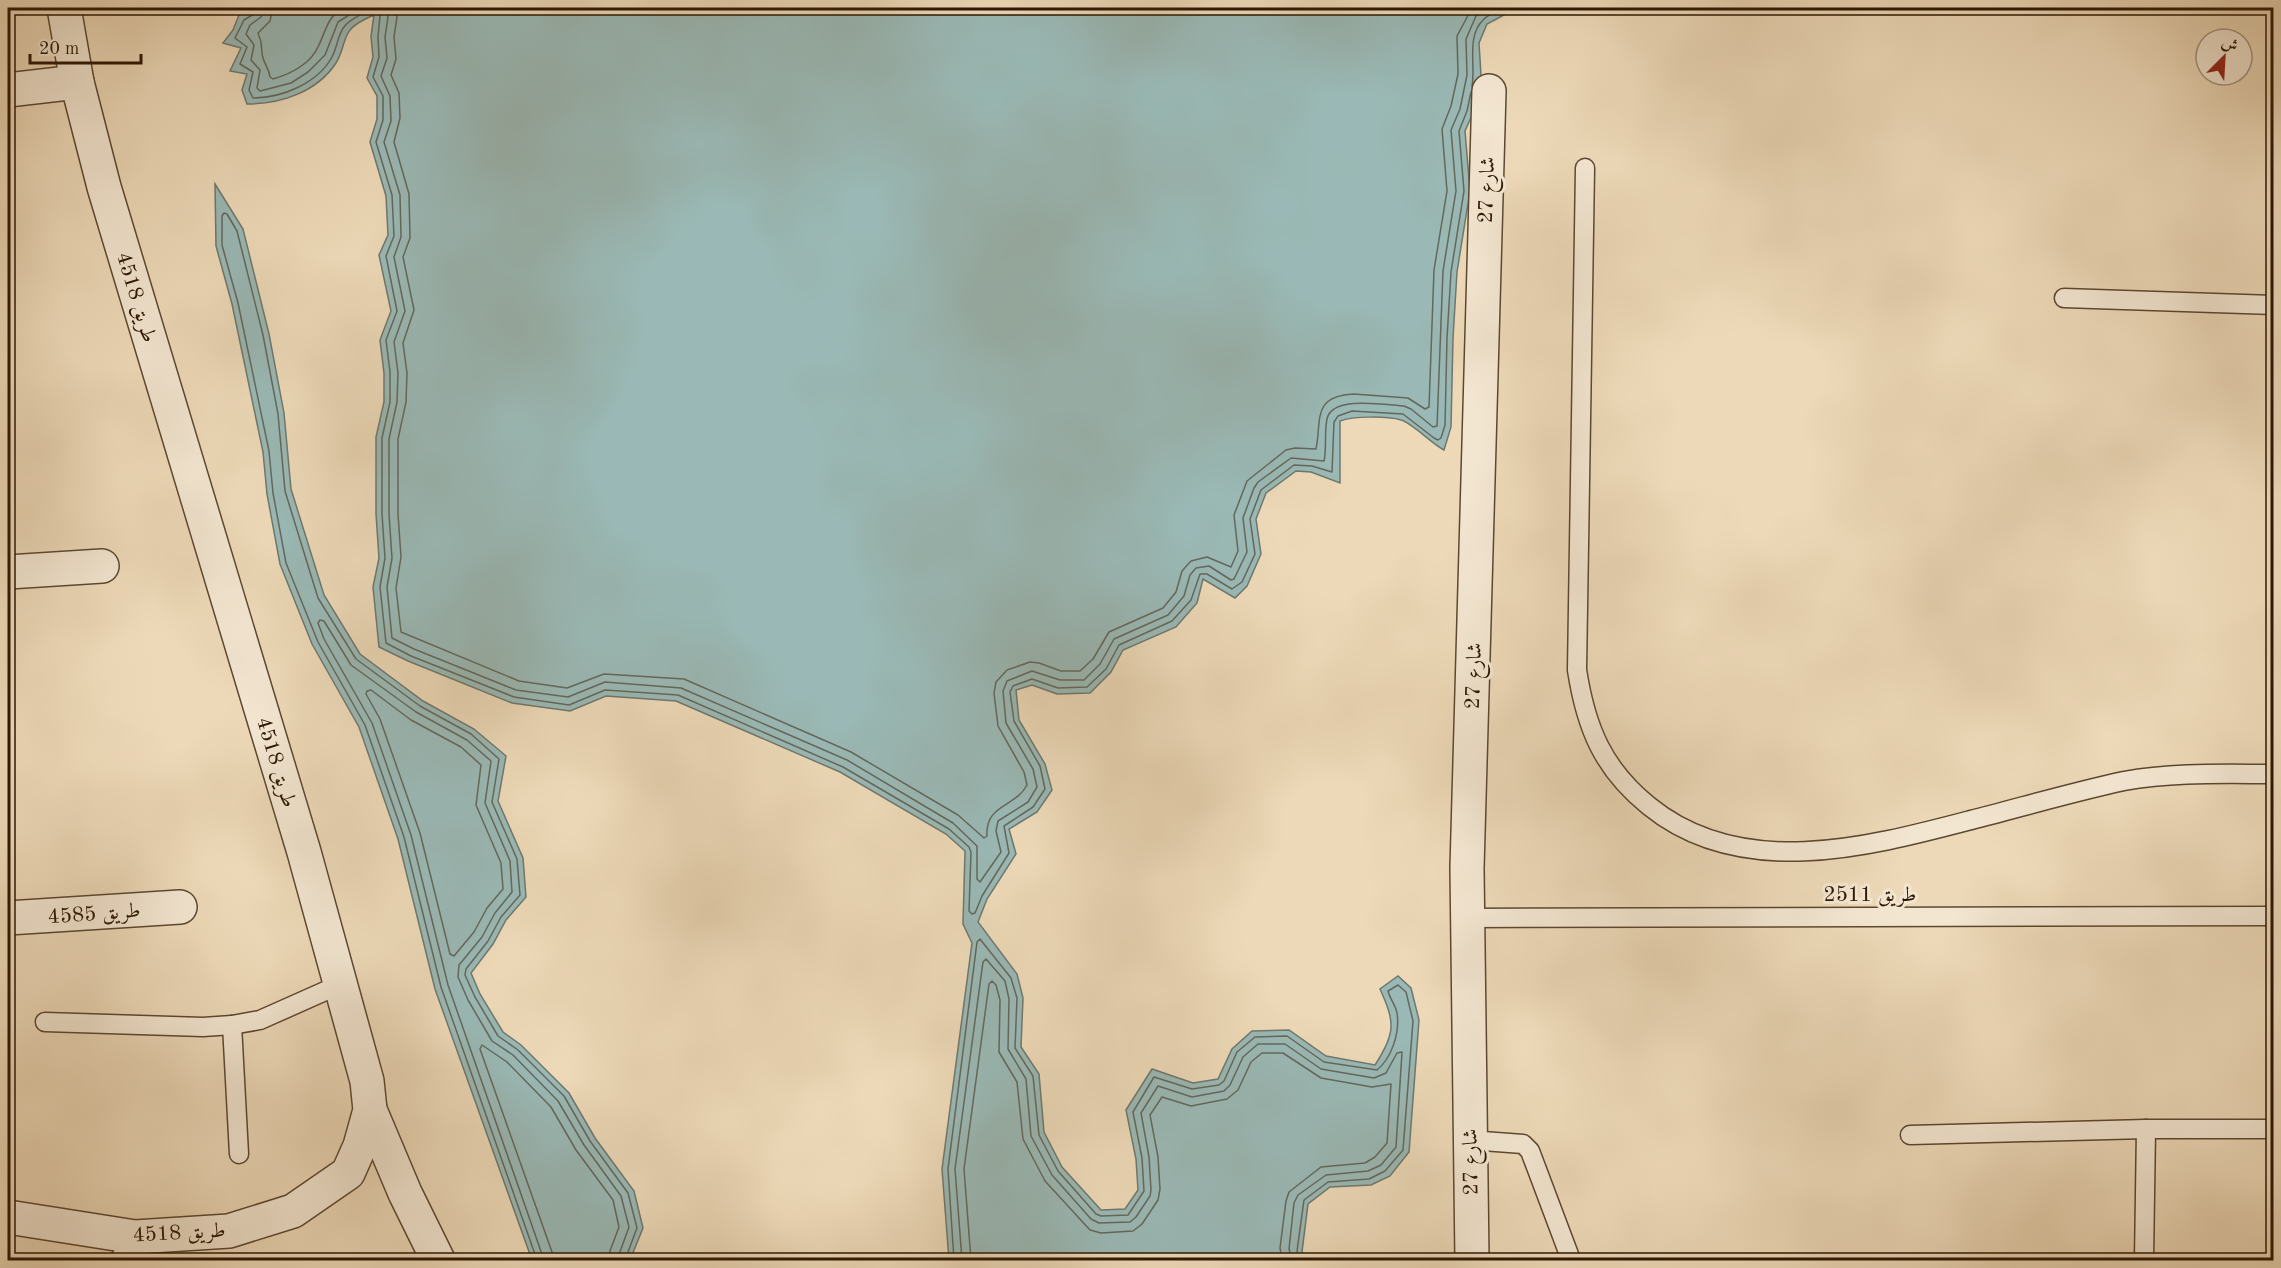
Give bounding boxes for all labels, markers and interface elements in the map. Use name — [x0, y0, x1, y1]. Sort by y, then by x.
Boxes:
scale bar — [30, 27, 141, 65]
north arrow — [2194, 27, 2254, 87]
text: ش — [2219, 35, 2240, 56]
text: 20 m — [39, 40, 79, 58]
street label: شارع 27 — [1476, 156, 1505, 224]
street label: طريق 4518 — [111, 250, 159, 345]
street label: شارع 27 — [1463, 642, 1492, 710]
street label: طريق 4518 — [251, 715, 299, 810]
street label: طريق 2511 — [1823, 885, 1917, 907]
street label: طريق 4585 — [47, 901, 141, 929]
street label: شارع 27 — [1460, 1128, 1489, 1196]
street label: طريق 4518 — [132, 1221, 226, 1247]

